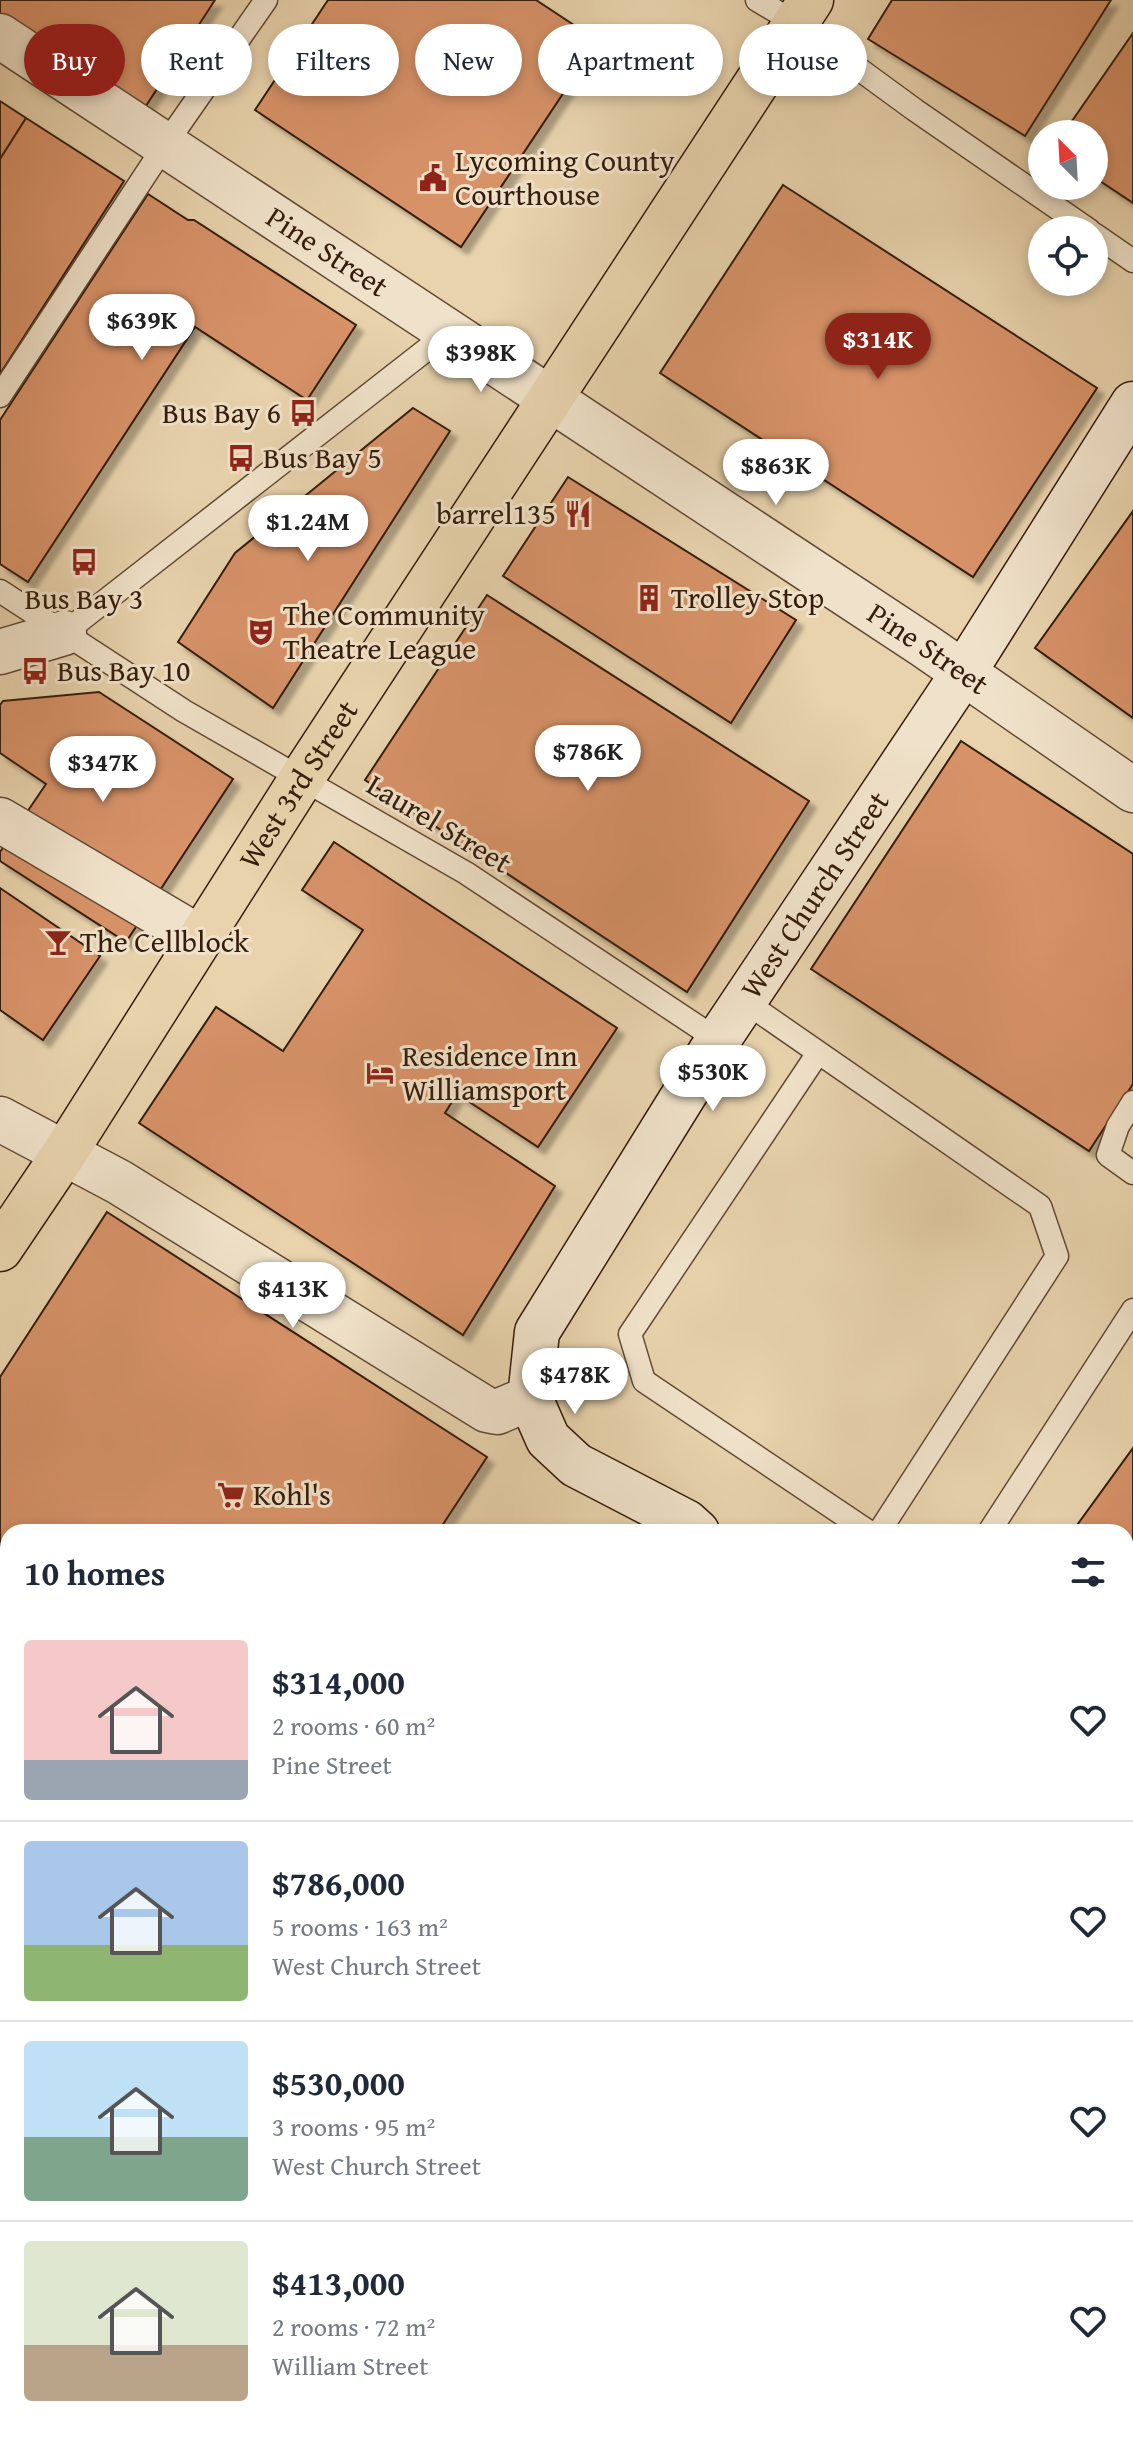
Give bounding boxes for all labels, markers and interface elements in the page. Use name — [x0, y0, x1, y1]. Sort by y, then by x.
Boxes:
chip: Buy — [24, 24, 125, 96]
chip: Rent — [141, 24, 252, 96]
chip: Filters — [268, 24, 399, 96]
chip: New — [415, 24, 522, 96]
chip: Apartment — [538, 24, 723, 96]
chip: House — [739, 24, 867, 96]
north arrow — [1028, 120, 1108, 200]
map controls — [1028, 120, 1108, 296]
place label: Lycoming County Courthouse — [455, 138, 675, 216]
public building icon: Lycoming County Courthouse — [418, 163, 448, 193]
street label: Pine Street — [258, 195, 398, 308]
button: locate — [1028, 216, 1108, 296]
pin: $639K — [86, 294, 198, 362]
text: $639K — [107, 300, 177, 339]
pin: $314K — [822, 313, 934, 381]
text: $314K — [843, 319, 913, 358]
pin: $398K — [425, 326, 537, 394]
text: $398K — [446, 332, 516, 371]
place label: Bus Bay 6 — [162, 390, 281, 434]
bus stop icon: Bus Bay 6 — [288, 398, 318, 428]
place label: Bus Bay 5 — [263, 435, 382, 479]
pin: $863K — [720, 439, 832, 507]
bus stop icon: Bus Bay 5 — [226, 443, 256, 473]
text: $863K — [741, 445, 811, 484]
place label: barrel135 — [436, 491, 556, 535]
pin: $1.24M — [243, 495, 373, 563]
restaurant icon: barrel135 — [563, 499, 593, 529]
text: $1.24M — [266, 501, 350, 540]
bus stop icon: Bus Bay 3 — [69, 547, 99, 577]
place label: Trolley Stop — [671, 575, 824, 619]
place label: Bus Bay 3 — [25, 576, 143, 620]
building icon: Trolley Stop — [634, 583, 664, 613]
street label: Pine Street — [859, 591, 998, 705]
place label: The Community Theatre League — [283, 592, 485, 670]
theatre icon: The Community Theatre League — [246, 617, 276, 647]
place label: Bus Bay 10 — [57, 648, 190, 692]
bus stop icon: Bus Bay 10 — [20, 656, 50, 686]
street label: West 3rd Street — [227, 691, 368, 877]
pin: $786K — [532, 725, 644, 793]
text: $786K — [553, 731, 623, 770]
pin: $347K — [47, 736, 159, 804]
text: $347K — [68, 742, 138, 781]
street label: Laurel Street — [359, 763, 521, 884]
street label: West Church Street — [729, 782, 900, 1007]
place label: The Cellblock — [80, 919, 250, 963]
bar icon: The Cellblock — [43, 927, 73, 957]
place label: Residence Inn Williamsport — [402, 1033, 578, 1111]
pin: $530K — [657, 1045, 769, 1113]
text: $530K — [678, 1051, 748, 1090]
hotel icon: Residence Inn Williamsport — [365, 1058, 395, 1088]
pin: $413K — [237, 1262, 349, 1330]
text: $413K — [258, 1268, 328, 1307]
pin: $478K — [519, 1348, 631, 1416]
text: $478K — [540, 1354, 610, 1393]
place label: Kohl's — [253, 1472, 331, 1516]
supermarket icon: Kohl's — [216, 1480, 246, 1510]
text: 10 homes — [24, 1548, 165, 1597]
icon: filters — [1066, 1550, 1110, 1594]
text: $314,000 — [272, 1657, 405, 1706]
icon: home — [88, 1672, 184, 1768]
icon: heart — [1066, 1698, 1110, 1742]
text: 2 rooms · 60 m² — [272, 1706, 435, 1745]
text: Pine Street — [272, 1745, 392, 1784]
text: $786,000 — [272, 1858, 405, 1907]
icon: home — [88, 1873, 184, 1969]
icon: heart — [1066, 1899, 1110, 1943]
text: 5 rooms · 163 m² — [272, 1907, 448, 1946]
text: West Church Street — [272, 1946, 481, 1985]
text: $530,000 — [272, 2058, 405, 2107]
icon: home — [88, 2073, 184, 2169]
icon: heart — [1066, 2099, 1110, 2143]
text: 3 rooms · 95 m² — [272, 2107, 435, 2146]
text: West Church Street — [272, 2146, 481, 2185]
text: $413,000 — [272, 2258, 405, 2307]
icon: home — [88, 2273, 184, 2369]
icon: heart — [1066, 2299, 1110, 2343]
text: 2 rooms · 72 m² — [272, 2307, 435, 2346]
text: William Street — [272, 2346, 428, 2385]

